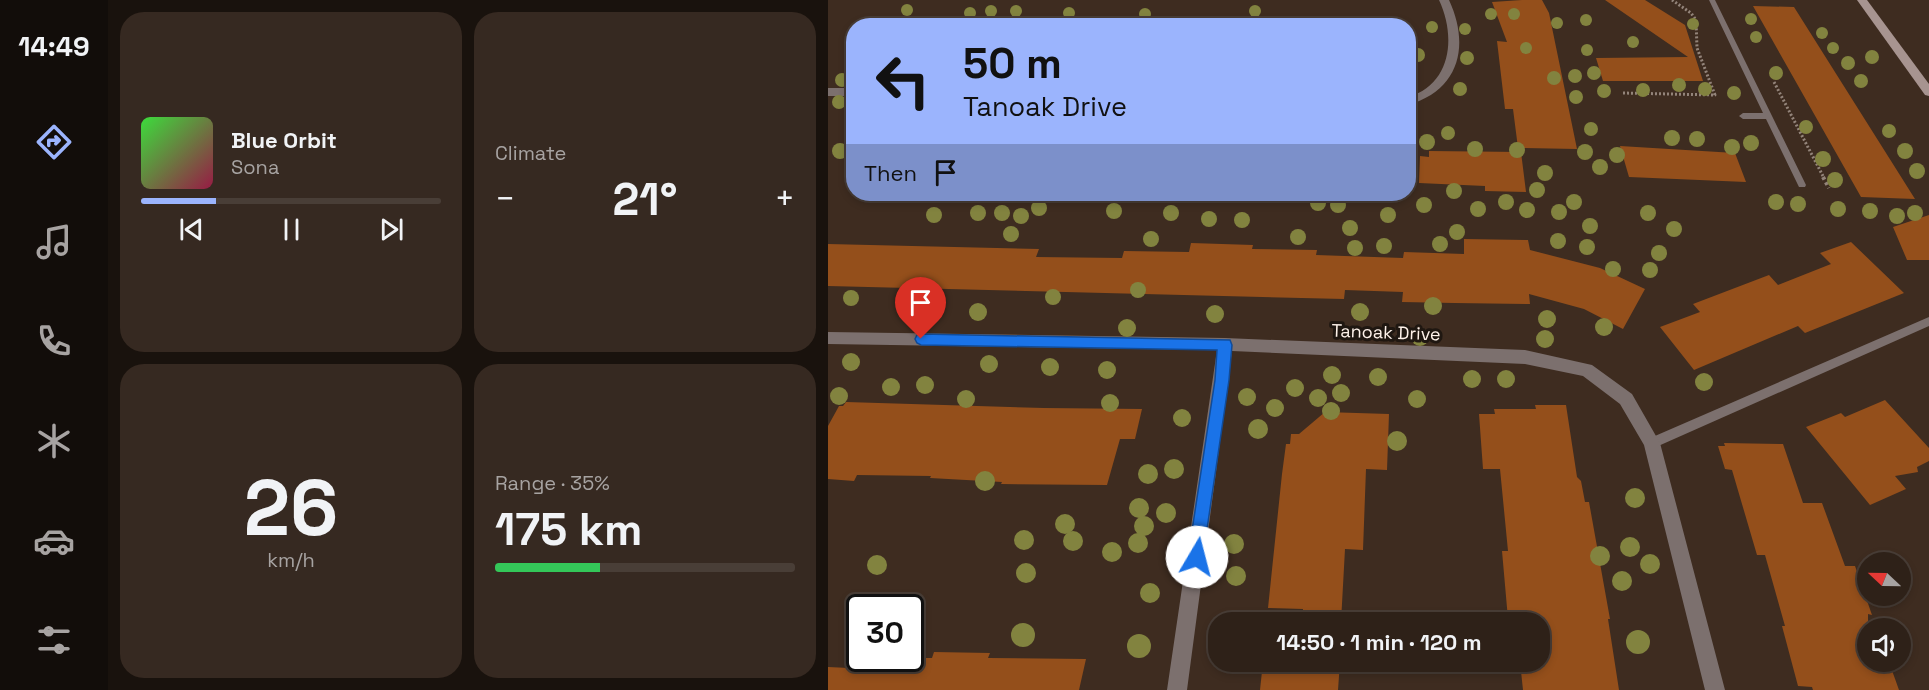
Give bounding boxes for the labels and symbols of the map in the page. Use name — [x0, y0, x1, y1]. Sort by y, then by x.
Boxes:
pin — [895, 277, 946, 339]
street label: Tanoak Drive — [1331, 319, 1441, 345]
position arrow — [1165, 525, 1229, 589]
north arrow — [1857, 552, 1911, 606]
speed limit sign: 30 — [846, 594, 924, 672]

